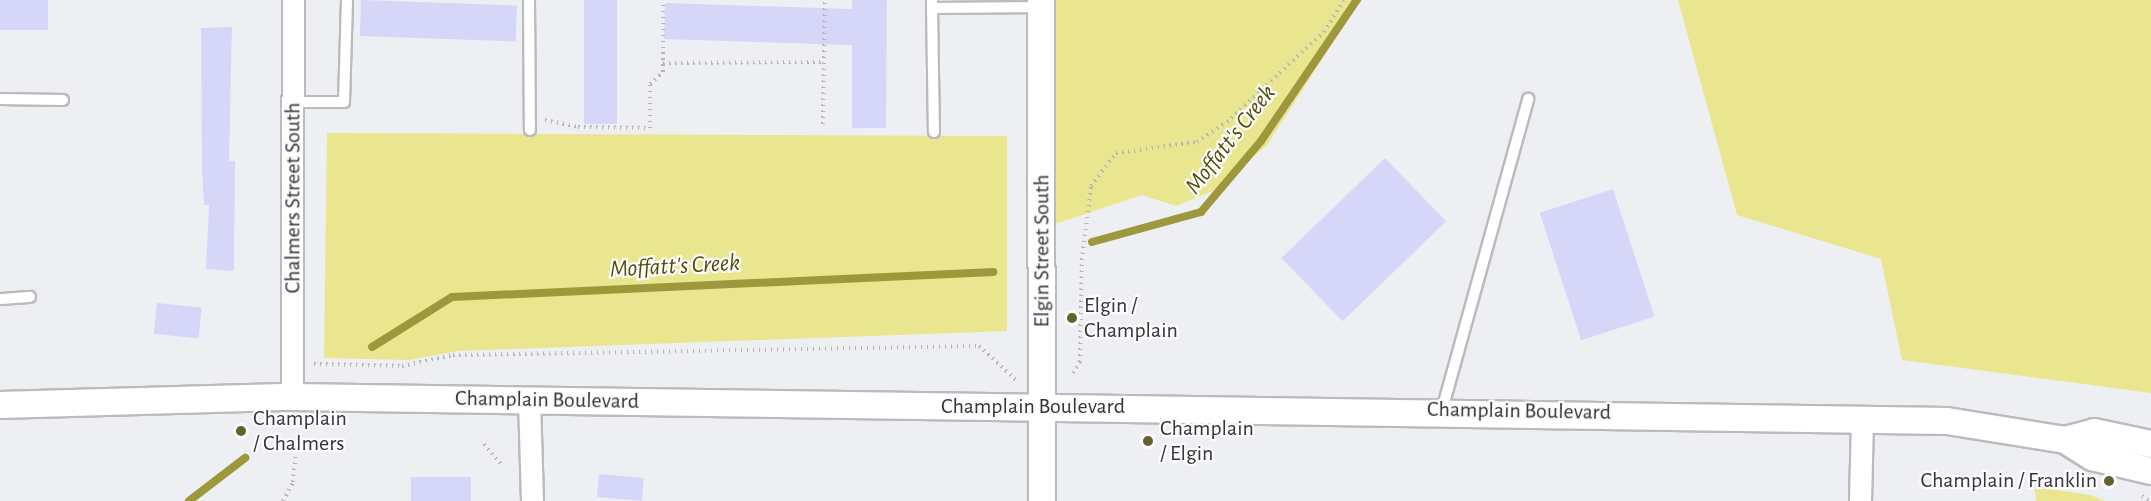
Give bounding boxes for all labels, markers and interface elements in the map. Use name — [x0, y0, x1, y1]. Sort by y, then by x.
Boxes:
water label: Moffatt's Creek — [1180, 80, 1282, 200]
street label: Chalmers Street South — [280, 103, 306, 293]
street label: Elgin Street South — [1029, 175, 1055, 327]
water label: Moffatt's Creek — [609, 249, 741, 285]
place label: Elgin / Champlain — [1084, 292, 1178, 344]
marker: Elgin / Champlain — [1065, 311, 1079, 325]
street label: Champlain Boulevard — [455, 385, 639, 415]
street label: Champlain Boulevard — [941, 394, 1125, 420]
street label: Champlain Boulevard — [1427, 396, 1611, 426]
place label: Champlain / Chalmers — [253, 405, 347, 457]
place label: Champlain / Elgin — [1160, 415, 1254, 466]
marker: Champlain / Chalmers — [234, 424, 248, 438]
marker: Champlain / Elgin — [1141, 434, 1155, 448]
place label: Champlain / Franklin — [1920, 468, 2097, 494]
marker: Champlain / Franklin — [2102, 474, 2116, 488]

